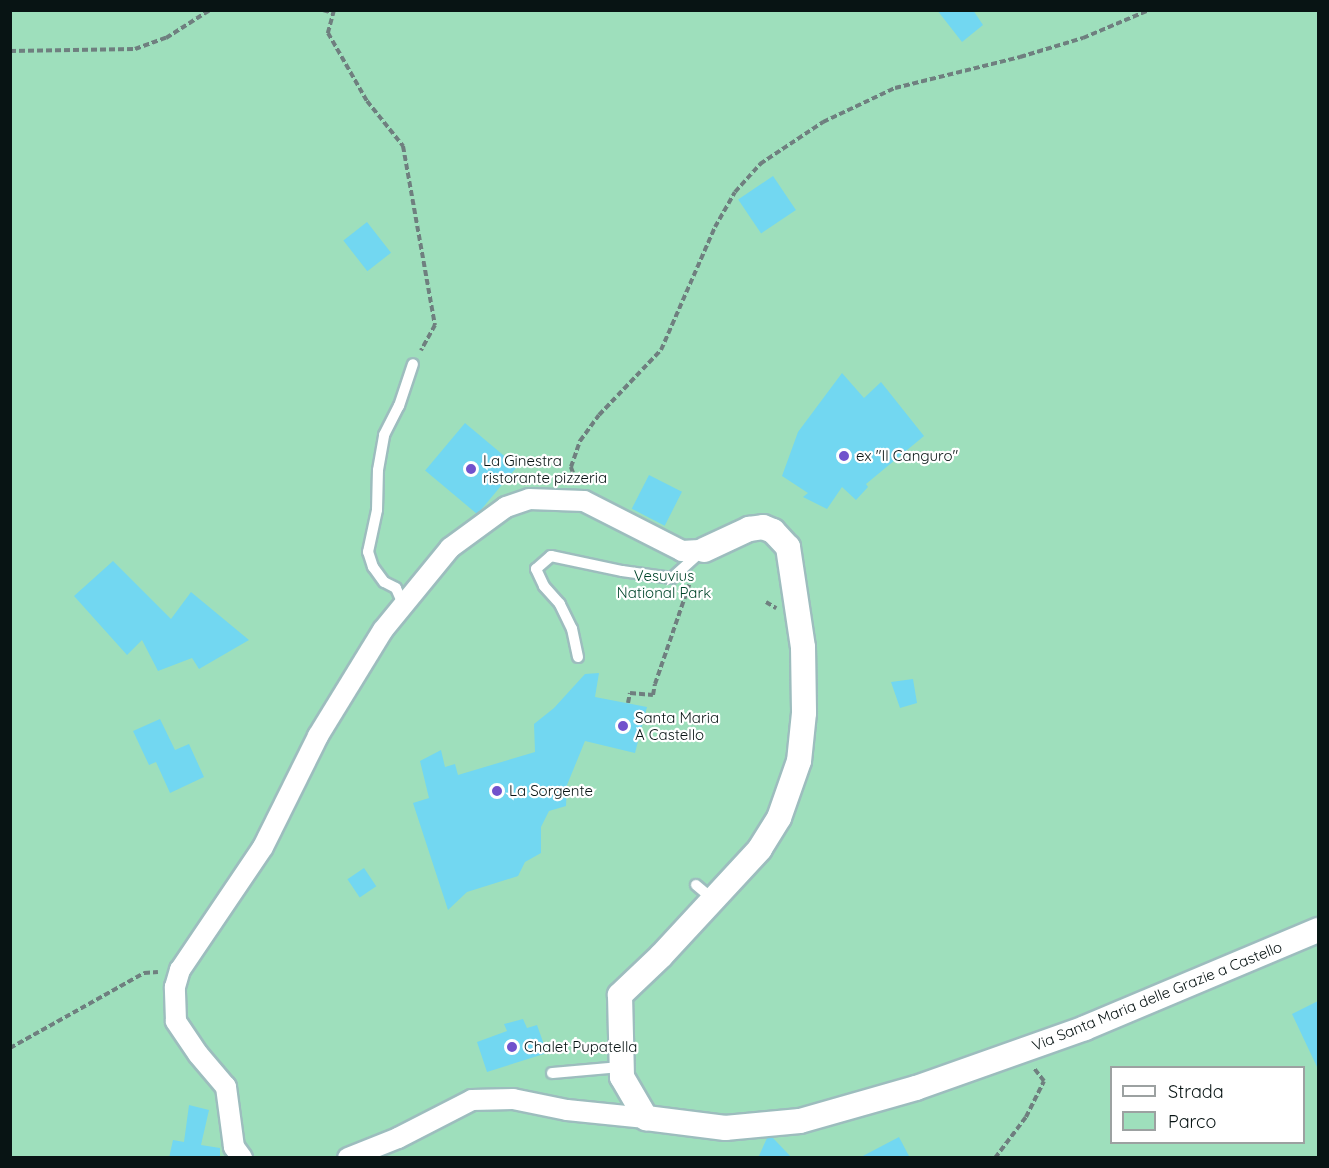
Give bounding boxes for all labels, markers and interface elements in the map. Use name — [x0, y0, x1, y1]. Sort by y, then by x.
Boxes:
place label: ex "Il Canguro" — [856, 447, 958, 465]
marker: ex "Il Canguro" — [837, 449, 851, 463]
place label: La Ginestra ristorante pizzeria — [483, 451, 607, 486]
marker: La Ginestra ristorante pizzeria — [464, 462, 478, 476]
park label: Vesuvius National Park — [617, 566, 711, 601]
place label: Santa Maria A Castello — [635, 708, 719, 743]
marker: Santa Maria A Castello — [616, 719, 630, 733]
place label: La Sorgente — [509, 782, 593, 800]
marker: La Sorgente — [490, 784, 504, 798]
street label: Via Santa Maria delle Grazie a Castello — [1029, 937, 1285, 1055]
place label: Chalet Pupatella — [524, 1038, 637, 1056]
marker: Chalet Pupatella — [505, 1040, 519, 1054]
legend — [1110, 1066, 1305, 1144]
text: Strada — [1168, 1080, 1224, 1103]
text: Parco — [1168, 1110, 1216, 1133]

